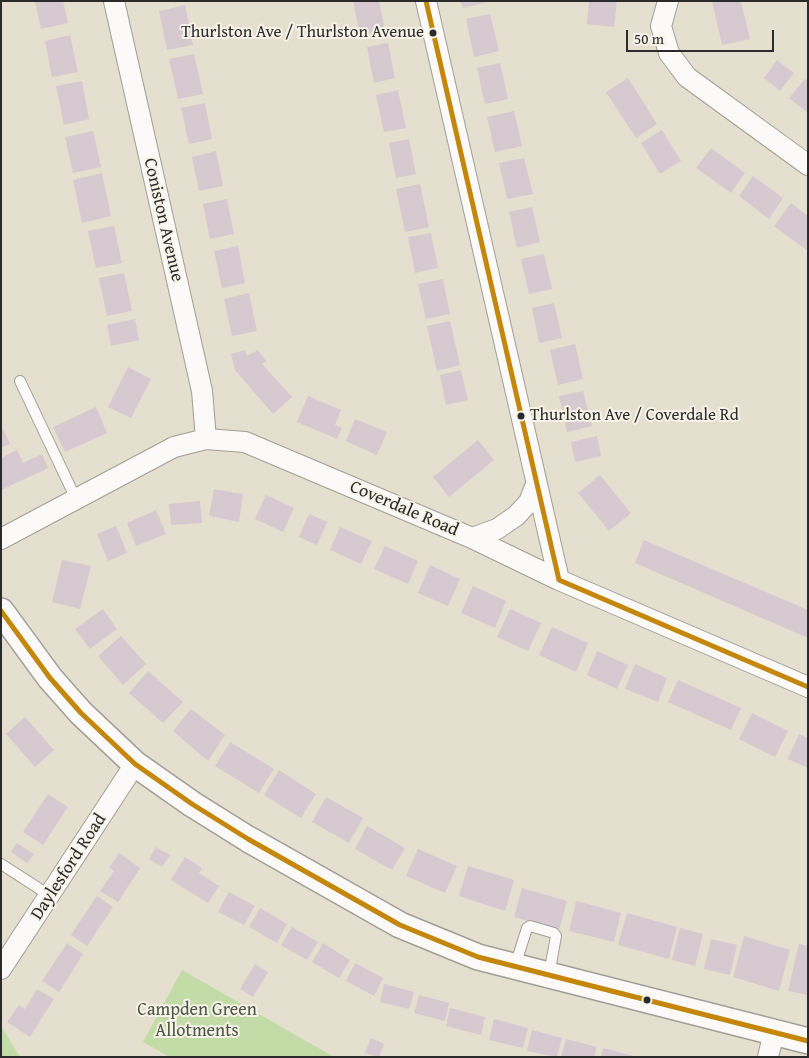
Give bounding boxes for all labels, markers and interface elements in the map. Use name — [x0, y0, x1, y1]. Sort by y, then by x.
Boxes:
scale bar — [629, 20, 776, 52]
place label: Thurlston Ave / Thurlston Avenue — [181, 23, 424, 43]
marker: Thurlston Ave / Thurlston Avenue — [428, 28, 438, 38]
text: 50 m — [634, 28, 664, 49]
street label: Coniston Avenue — [138, 156, 188, 284]
place label: Thurlston Ave / Coverdale Rd — [530, 406, 739, 426]
marker: Thurlston Ave / Coverdale Rd — [516, 411, 526, 421]
street label: Coverdale Road — [346, 476, 462, 542]
street label: Daylesford Road — [27, 810, 111, 924]
unlabelled marker — [642, 995, 652, 1005]
park label: Campden Green Allotments — [137, 999, 257, 1042]

